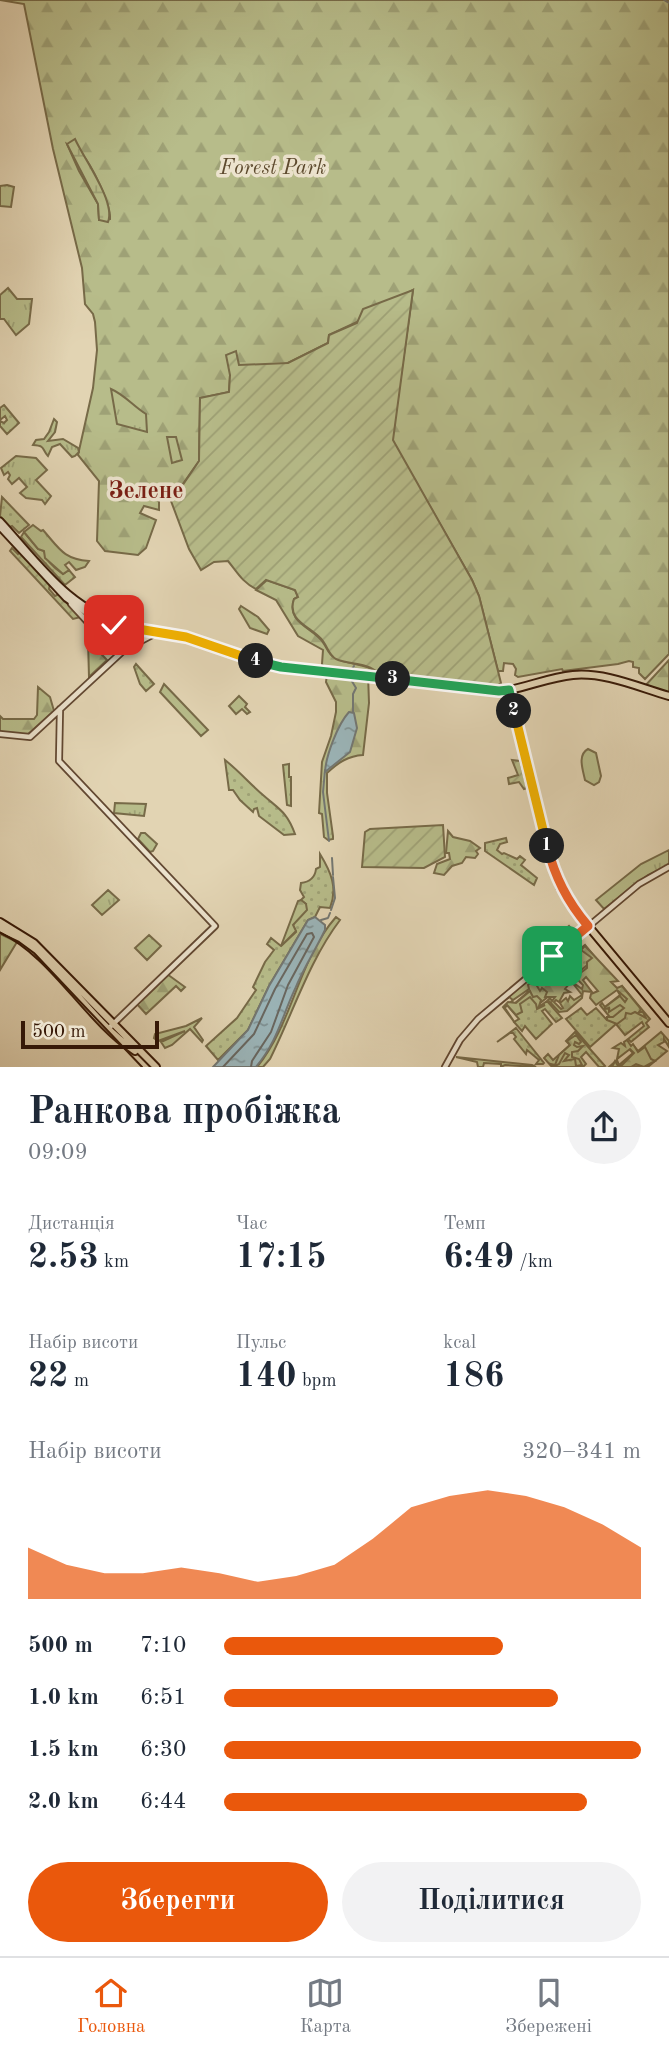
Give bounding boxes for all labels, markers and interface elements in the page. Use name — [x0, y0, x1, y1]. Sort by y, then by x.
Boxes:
park label: Forest Park — [219, 158, 326, 179]
district label: Зелене — [108, 480, 184, 504]
pin — [84, 595, 144, 655]
icon: check — [95, 606, 133, 644]
pin: 4 — [238, 644, 274, 678]
text: 4 — [250, 651, 261, 670]
pin: 3 — [376, 662, 410, 696]
text: 3 — [387, 669, 398, 688]
pin: 2 — [496, 694, 532, 728]
text: 2 — [508, 701, 519, 720]
pin: 1 — [530, 828, 564, 864]
text: 1 — [541, 836, 552, 855]
pin — [522, 926, 582, 986]
icon: arrive — [533, 937, 571, 975]
scale bar — [21, 1018, 159, 1050]
text: 500 m — [32, 1023, 85, 1042]
button: share — [567, 1090, 641, 1164]
text: Ранкова пробіжка — [28, 1094, 341, 1132]
text: 09:09 — [28, 1141, 88, 1164]
text: Дистанція — [28, 1215, 115, 1234]
text: Час — [236, 1215, 267, 1234]
text: Темп — [443, 1215, 486, 1234]
text: 2.53 — [28, 1240, 99, 1275]
text: 17:15 — [236, 1240, 327, 1275]
text: 6:49 — [443, 1240, 514, 1275]
text: km — [99, 1253, 129, 1272]
text: /km — [514, 1253, 553, 1272]
text: Набір висоти — [28, 1334, 138, 1353]
text: Пульс — [236, 1334, 286, 1353]
text: kcal — [443, 1334, 476, 1353]
text: 22 — [28, 1359, 69, 1394]
text: 140 — [236, 1359, 297, 1394]
text: 186 — [443, 1359, 504, 1394]
text: m — [69, 1372, 89, 1391]
text: bpm — [297, 1372, 337, 1391]
text: Набір висоти — [28, 1440, 162, 1463]
text: 320–341 m — [522, 1440, 641, 1463]
text: 500 m — [28, 1634, 93, 1657]
text: 7:10 — [140, 1634, 186, 1657]
text: 1.0 km — [28, 1686, 99, 1709]
text: 6:51 — [140, 1686, 186, 1709]
text: 1.5 km — [28, 1738, 99, 1761]
text: 6:30 — [140, 1738, 186, 1761]
text: 2.0 km — [28, 1790, 99, 1813]
text: 6:44 — [140, 1790, 186, 1813]
button: Зберегти — [28, 1862, 328, 1942]
button: Поділитися — [342, 1862, 641, 1942]
tab: Головна — [77, 1974, 145, 2039]
tab: Карта — [300, 1974, 351, 2039]
tab: Збережені — [505, 1974, 592, 2039]

